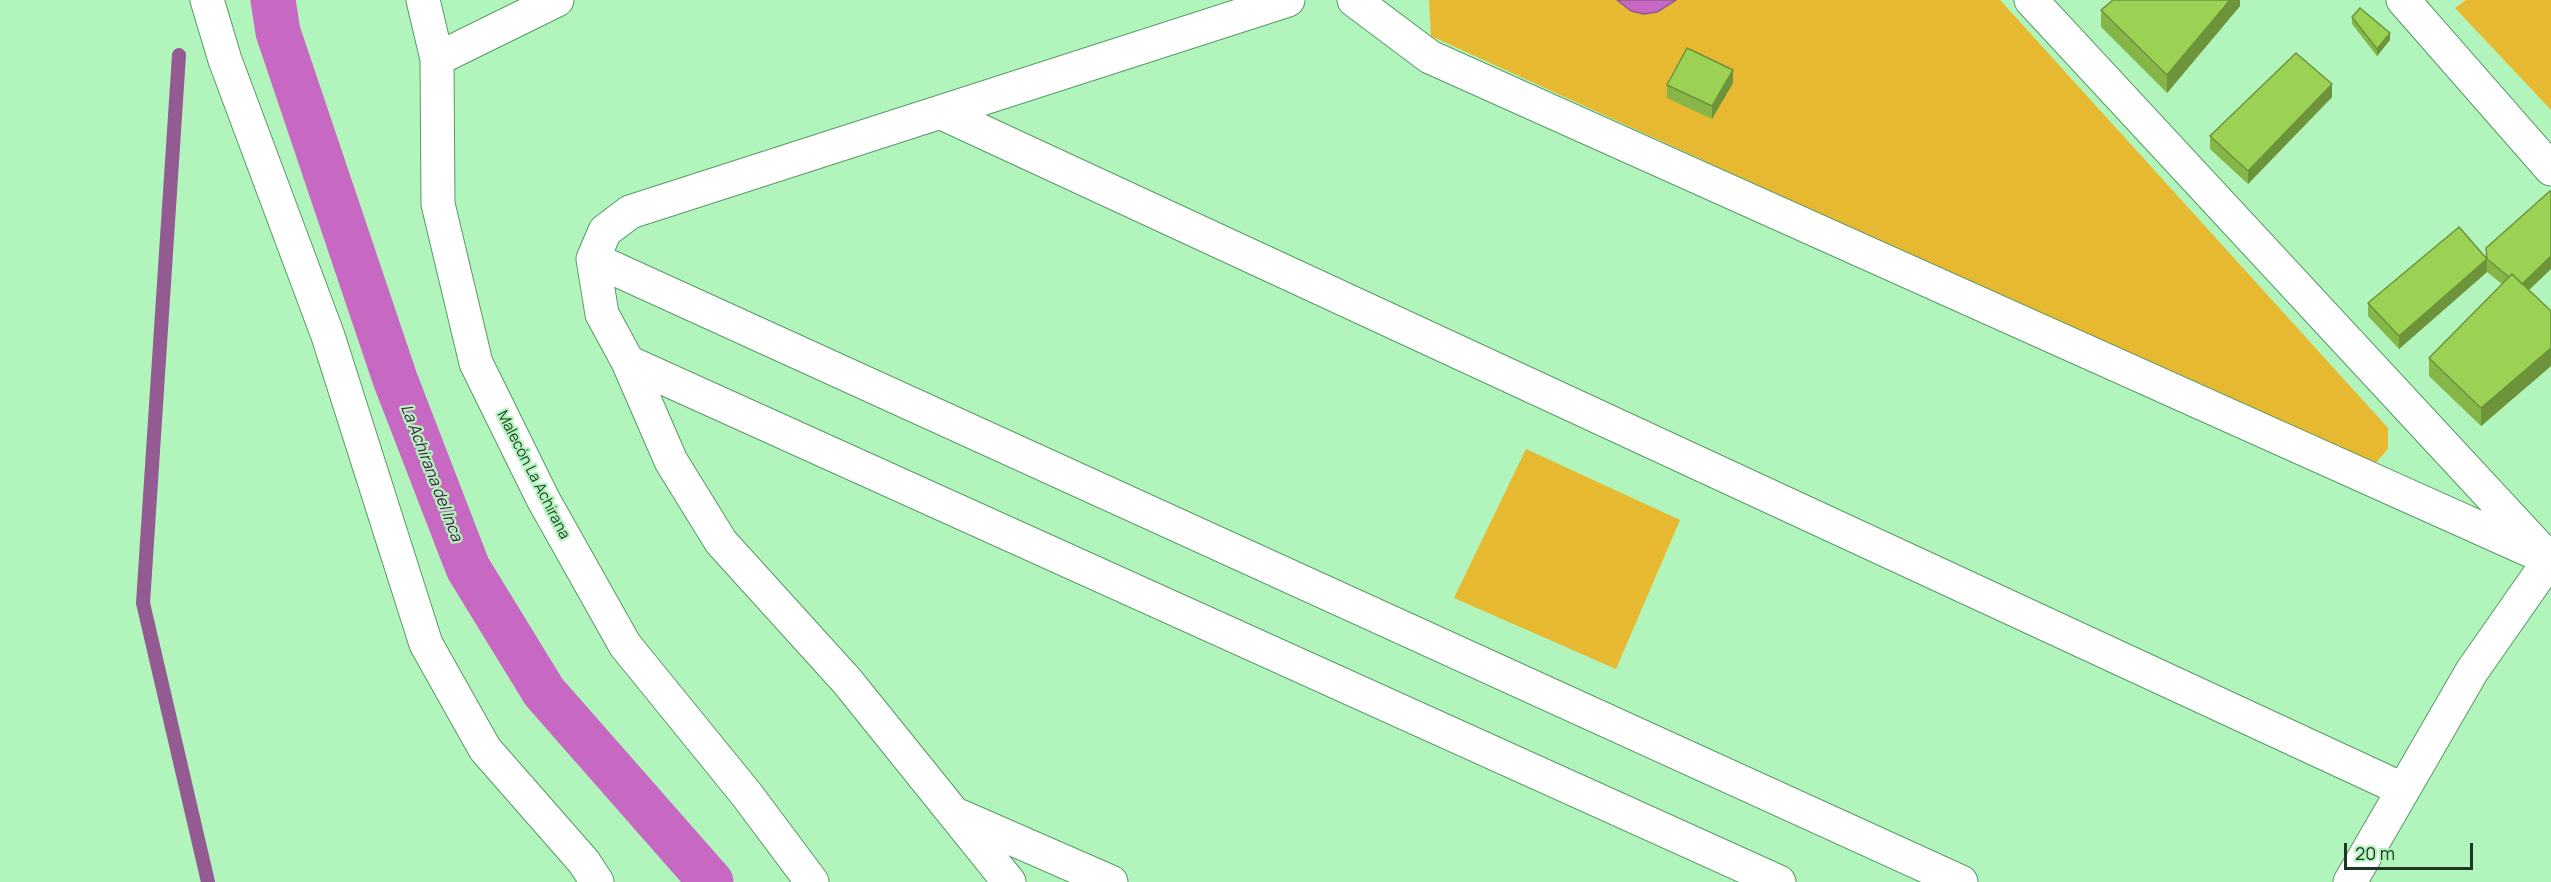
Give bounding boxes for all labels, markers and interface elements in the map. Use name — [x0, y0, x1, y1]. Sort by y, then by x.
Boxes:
water label: La Achirana del Inca — [396, 402, 466, 544]
street label: Malecón La Achirana — [493, 408, 573, 542]
scale bar — [2347, 831, 2476, 869]
text: 20 m — [2355, 841, 2395, 865]

